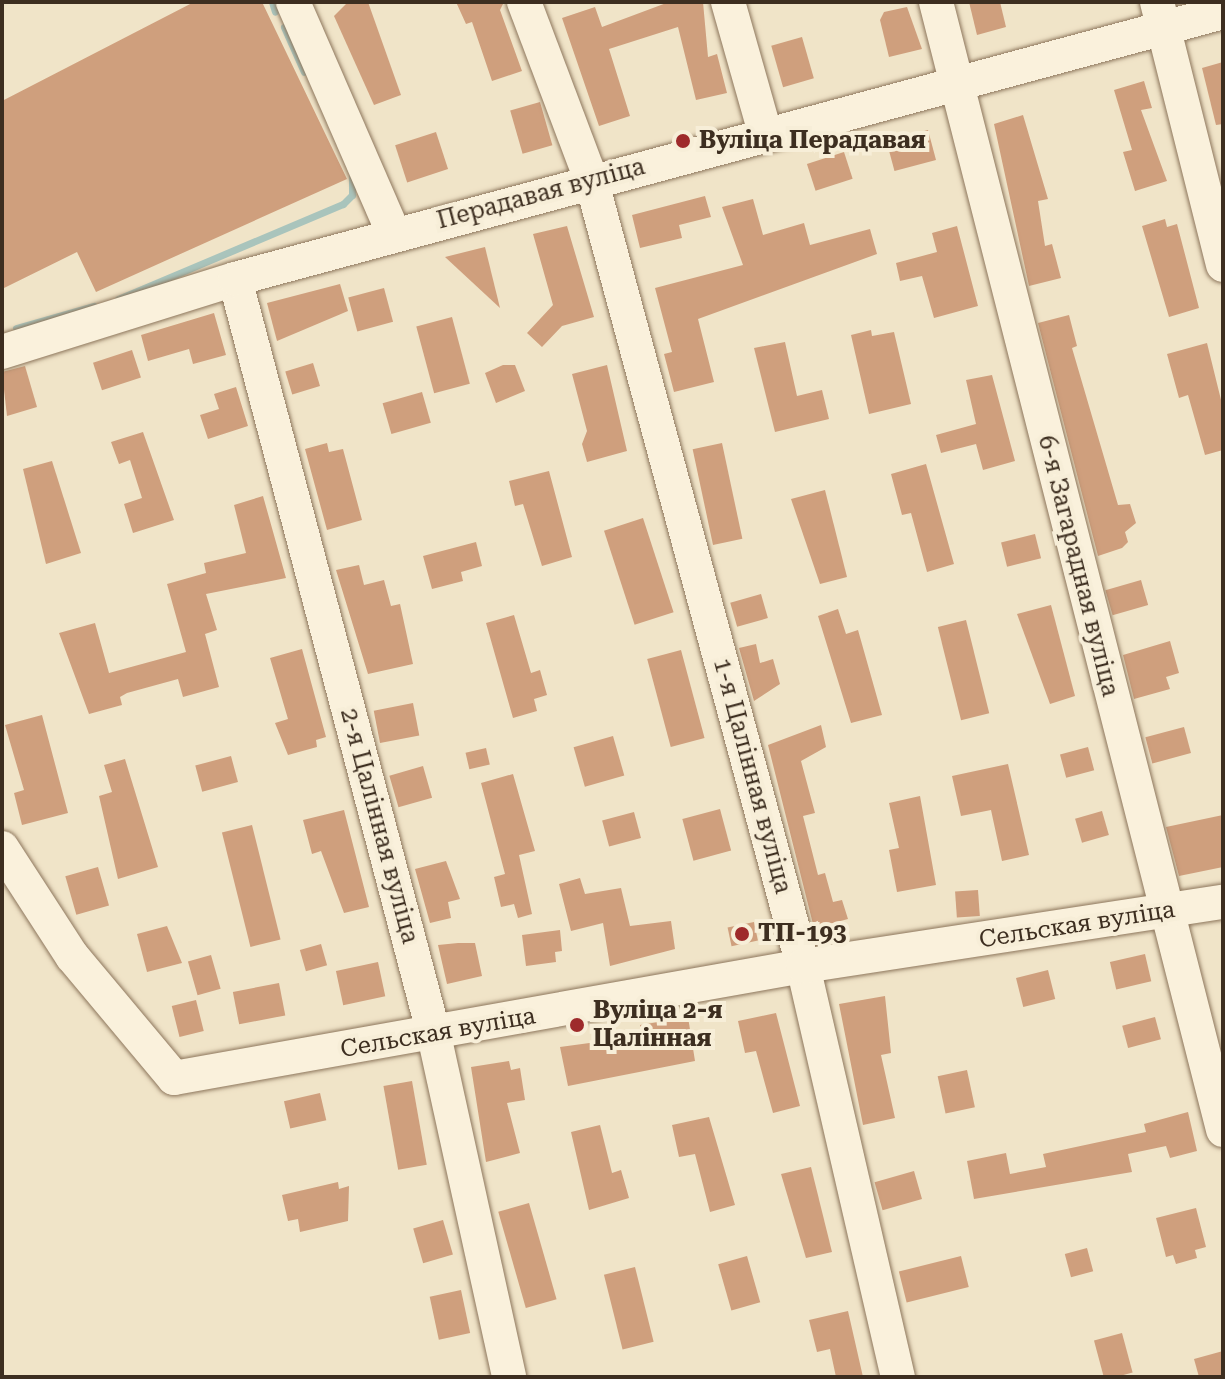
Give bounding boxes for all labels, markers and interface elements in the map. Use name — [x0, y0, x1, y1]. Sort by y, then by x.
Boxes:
place label: Вуліца Перадавая — [699, 127, 926, 155]
marker: Вуліца Перадавая — [674, 132, 692, 150]
street label: Перадавая вуліца — [434, 152, 648, 236]
street label: 6-я Загарадная вуліца — [1032, 433, 1124, 699]
street label: 1-я Цалінная вуліца — [707, 655, 797, 897]
street label: 2-я Цалінная вуліца — [334, 705, 424, 947]
street label: Сельская вуліца — [977, 895, 1177, 955]
place label: ТП-193 — [758, 920, 846, 948]
marker: ТП-193 — [733, 925, 751, 943]
place label: Вуліца 2-я Цалінная — [593, 997, 723, 1053]
street label: Сельская вуліца — [338, 1002, 538, 1064]
marker: Вуліца 2-я Цалінная — [568, 1016, 586, 1034]

